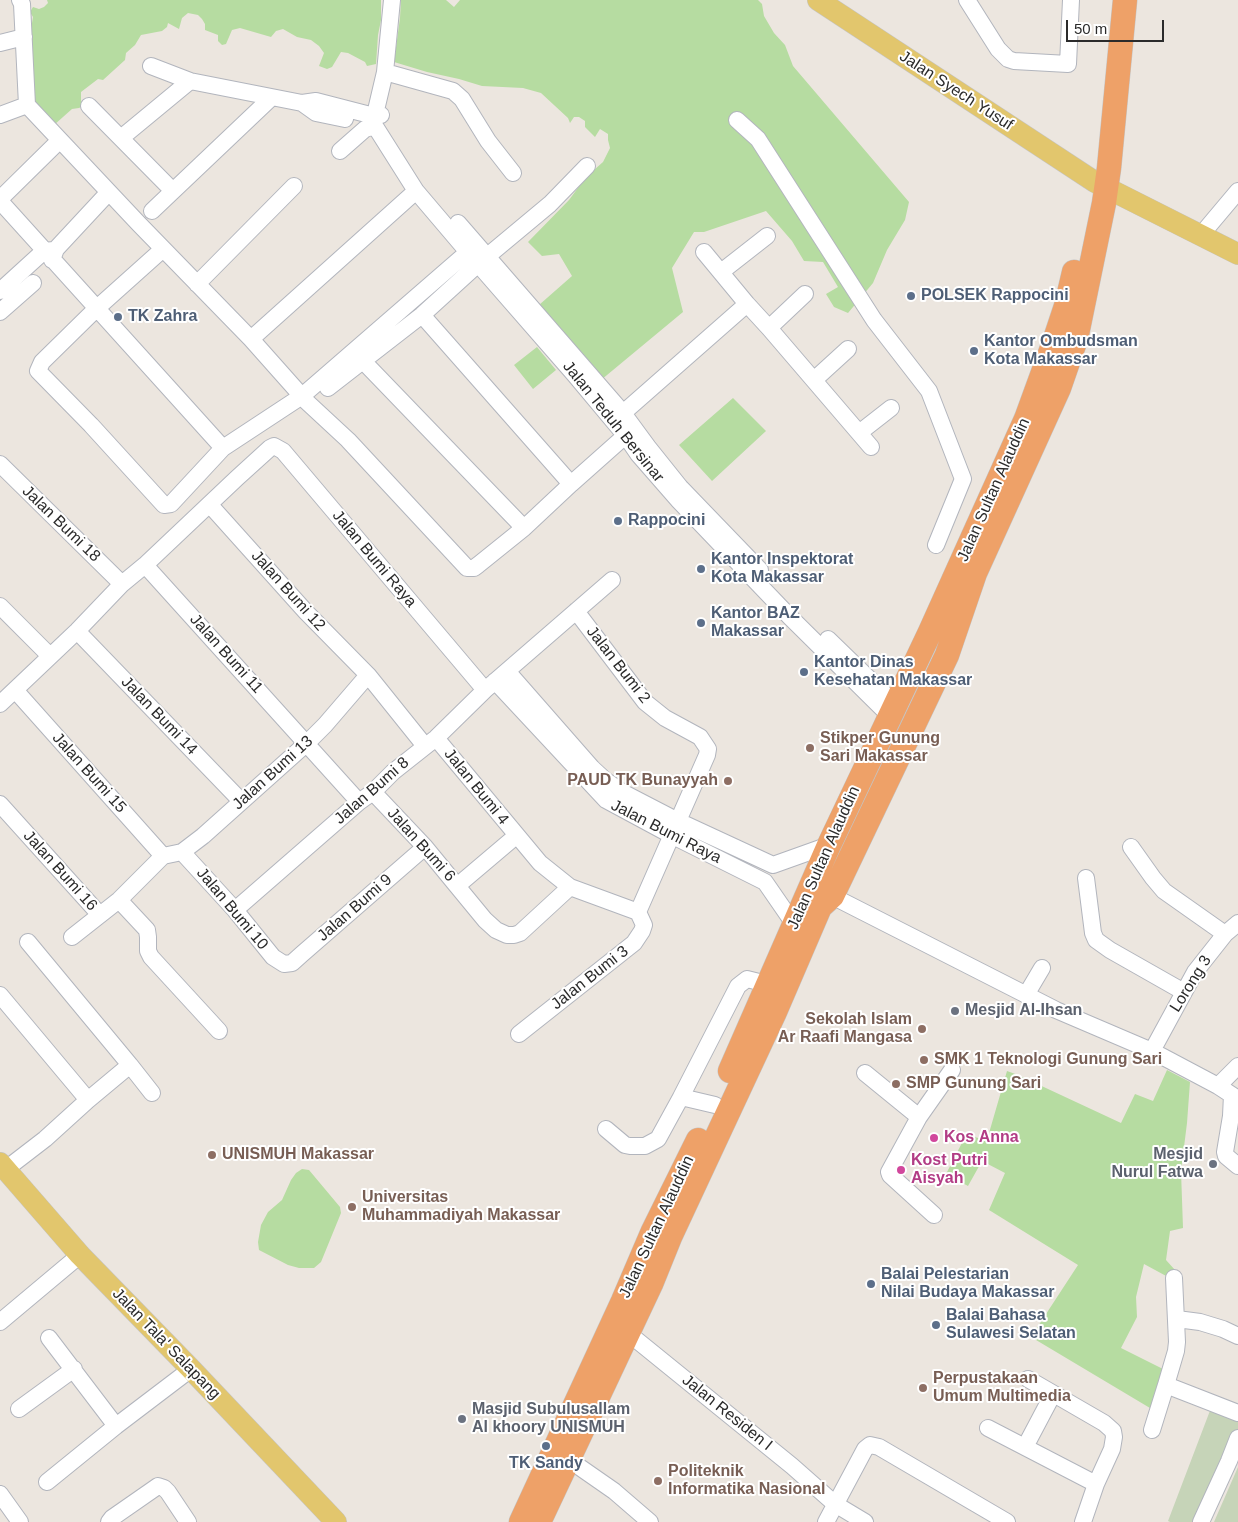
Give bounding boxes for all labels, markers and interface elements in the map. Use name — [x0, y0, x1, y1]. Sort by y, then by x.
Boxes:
scale bar — [1068, 10, 1166, 42]
text: 50 m — [1074, 20, 1107, 37]
street label: Jalan Syech Yusuf — [896, 47, 1016, 135]
place label: POLSEK Rappocini — [921, 286, 1069, 306]
marker: POLSEK Rappocini — [905, 290, 917, 302]
place label: TK Zahra — [128, 307, 197, 327]
marker: TK Zahra — [112, 311, 124, 323]
place label: Kantor Ombudsman Kota Makassar — [984, 332, 1138, 370]
marker: Kantor Ombudsman Kota Makassar — [968, 345, 980, 357]
street label: Jalan Teduh Bersinar — [558, 358, 668, 486]
street label: Jalan Sultan Alauddin — [954, 415, 1034, 565]
street label: Jalan Bumi 18 — [18, 482, 104, 566]
street label: Jalan Bumi Raya — [328, 507, 420, 611]
place label: Rappocini — [628, 511, 705, 531]
marker: Rappocini — [612, 515, 624, 527]
street label: Jalan Bumi 12 — [247, 547, 329, 635]
place label: Kantor Inspektorat Kota Makassar — [711, 550, 853, 588]
marker: Kantor Inspektorat Kota Makassar — [695, 563, 707, 575]
place label: Kantor BAZ Makassar — [711, 604, 800, 642]
street label: Jalan Bumi 11 — [185, 610, 267, 698]
marker: Kantor BAZ Makassar — [695, 617, 707, 629]
street label: Jalan Bumi 2 — [582, 623, 654, 707]
place label: Kantor Dinas Kesehatan Makassar — [814, 653, 972, 691]
marker: Kantor Dinas Kesehatan Makassar — [798, 666, 810, 678]
street label: Jalan Bumi 14 — [117, 673, 201, 759]
street label: Jalan Bumi 15 — [48, 729, 130, 817]
place label: Stikper Gunung Sari Makassar — [820, 729, 940, 767]
street label: Jalan Bumi 13 — [229, 732, 317, 814]
marker: Stikper Gunung Sari Makassar — [804, 742, 816, 754]
street label: Jalan Bumi 4 — [439, 745, 513, 829]
street label: Jalan Bumi 8 — [331, 753, 413, 829]
place label: PAUD TK Bunayyah — [567, 771, 718, 791]
marker: PAUD TK Bunayyah — [722, 775, 734, 787]
street label: Jalan Sultan Alauddin — [784, 783, 864, 933]
street label: Jalan Bumi Raya — [608, 796, 724, 868]
street label: Jalan Bumi 6 — [383, 804, 459, 886]
street label: Jalan Bumi 16 — [19, 827, 101, 915]
street label: Jalan Bumi 10 — [192, 864, 272, 954]
street label: Jalan Bumi 9 — [314, 870, 396, 946]
street label: Jalan Bumi 3 — [548, 942, 632, 1014]
street label: Lorong 3 — [1166, 952, 1216, 1016]
place label: Mesjid Al-Ihsan — [965, 1001, 1082, 1021]
marker: Mesjid Al-Ihsan — [949, 1005, 961, 1017]
place label: Sekolah Islam Ar Raafi Mangasa — [778, 1010, 912, 1048]
marker: Sekolah Islam Ar Raafi Mangasa — [916, 1023, 928, 1035]
place label: SMK 1 Teknologi Gunung Sari — [934, 1050, 1162, 1070]
marker: SMK 1 Teknologi Gunung Sari — [918, 1054, 930, 1066]
place label: SMP Gunung Sari — [906, 1074, 1041, 1094]
marker: SMP Gunung Sari — [890, 1078, 902, 1090]
place label: Kos Anna — [944, 1128, 1019, 1148]
marker: Kos Anna — [928, 1132, 940, 1144]
place label: UNISMUH Makassar — [222, 1145, 374, 1165]
place label: Mesjid Nurul Fatwa — [1111, 1145, 1203, 1183]
marker: UNISMUH Makassar — [206, 1149, 218, 1161]
place label: Kost Putri Aisyah — [911, 1151, 987, 1189]
street label: Jalan Sultan Alauddin — [616, 1153, 698, 1301]
marker: Mesjid Nurul Fatwa — [1207, 1158, 1219, 1170]
marker: Kost Putri Aisyah — [895, 1164, 907, 1176]
place label: Universitas Muhammadiyah Makassar — [362, 1188, 560, 1226]
marker: Universitas Muhammadiyah Makassar — [346, 1201, 358, 1213]
place label: Balai Pelestarian Nilai Budaya Makassar — [881, 1265, 1054, 1303]
marker: Balai Pelestarian Nilai Budaya Makassar — [865, 1278, 877, 1290]
street label: Jalan Tala' Salapang — [108, 1284, 224, 1404]
place label: Balai Bahasa Sulawesi Selatan — [946, 1306, 1076, 1344]
marker: Balai Bahasa Sulawesi Selatan — [930, 1319, 942, 1331]
place label: Perpustakaan Umum Multimedia — [933, 1369, 1071, 1407]
street label: Jalan Residen I — [678, 1371, 776, 1455]
marker: Perpustakaan Umum Multimedia — [917, 1382, 929, 1394]
place label: Masjid Subulusallam Al khoory UNISMUH — [472, 1400, 630, 1438]
marker: Masjid Subulusallam Al khoory UNISMUH — [456, 1413, 468, 1425]
marker: TK Sandy — [540, 1440, 552, 1452]
place label: TK Sandy — [509, 1454, 583, 1474]
place label: Politeknik Informatika Nasional — [668, 1462, 825, 1500]
marker: Politeknik Informatika Nasional — [652, 1475, 664, 1487]

